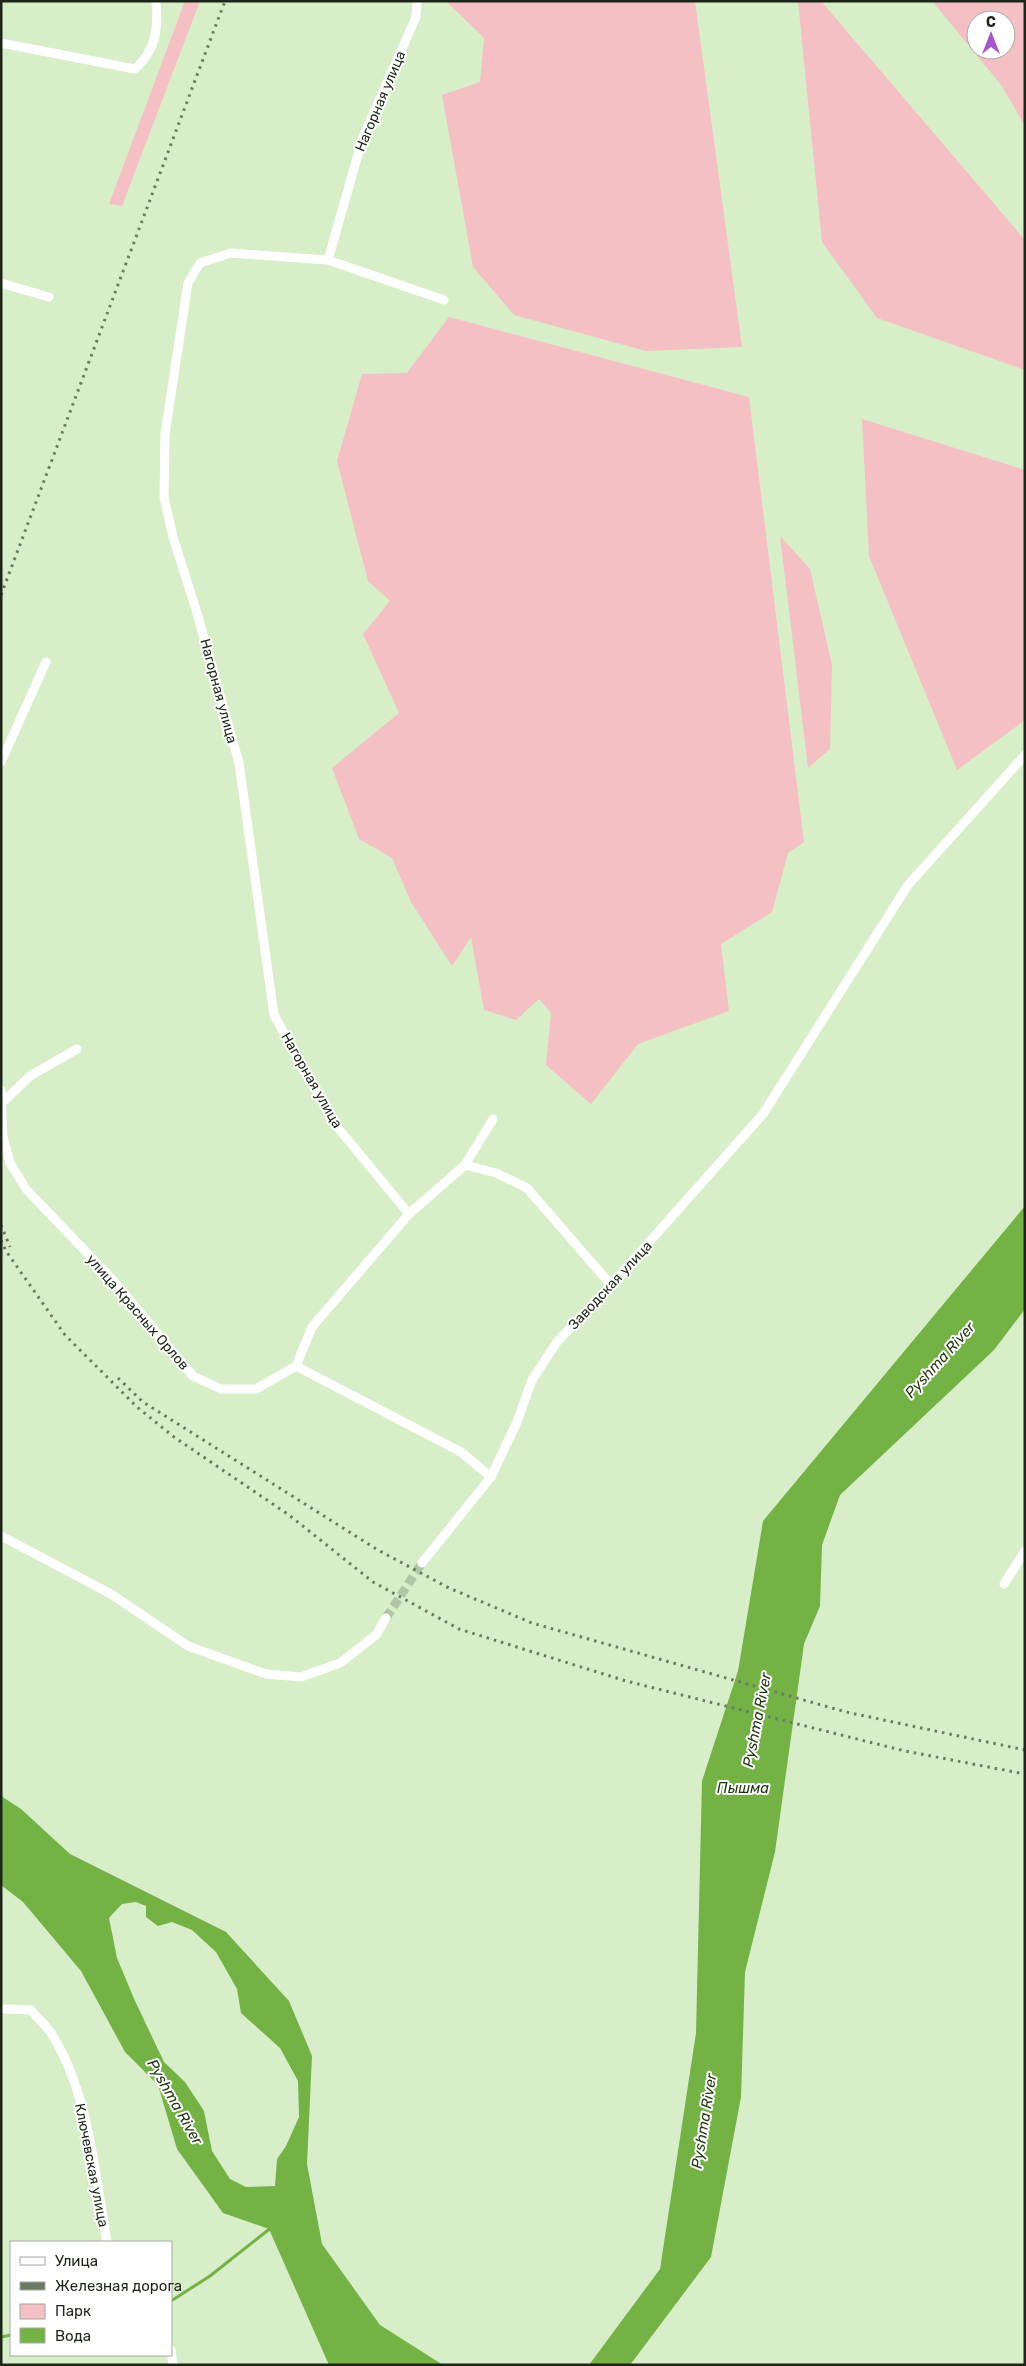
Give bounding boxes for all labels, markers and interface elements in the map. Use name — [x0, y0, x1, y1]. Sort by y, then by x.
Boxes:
north arrow — [966, 10, 1016, 60]
text: С — [986, 14, 996, 31]
street label: Нагорная улица — [352, 48, 409, 154]
street label: Нагорная улица — [196, 637, 241, 745]
street label: Нагорная улица — [277, 1029, 346, 1131]
street label: Заводская улица — [565, 1237, 656, 1333]
street label: улица Красных Орлов — [83, 1251, 193, 1374]
water label: Pyshma River — [901, 1317, 980, 1402]
water label: Pyshma River — [739, 1670, 775, 1769]
water label: Пышма — [717, 1779, 769, 1797]
water label: Pyshma River — [143, 2056, 207, 2149]
water label: Pyshma River — [688, 2071, 721, 2170]
street label: Ключевская улица — [71, 2102, 112, 2229]
legend — [10, 2241, 172, 2356]
text: Улица — [55, 2252, 98, 2270]
text: Железная дорога — [55, 2277, 182, 2295]
text: Парк — [55, 2302, 91, 2320]
text: Вода — [55, 2327, 91, 2345]

